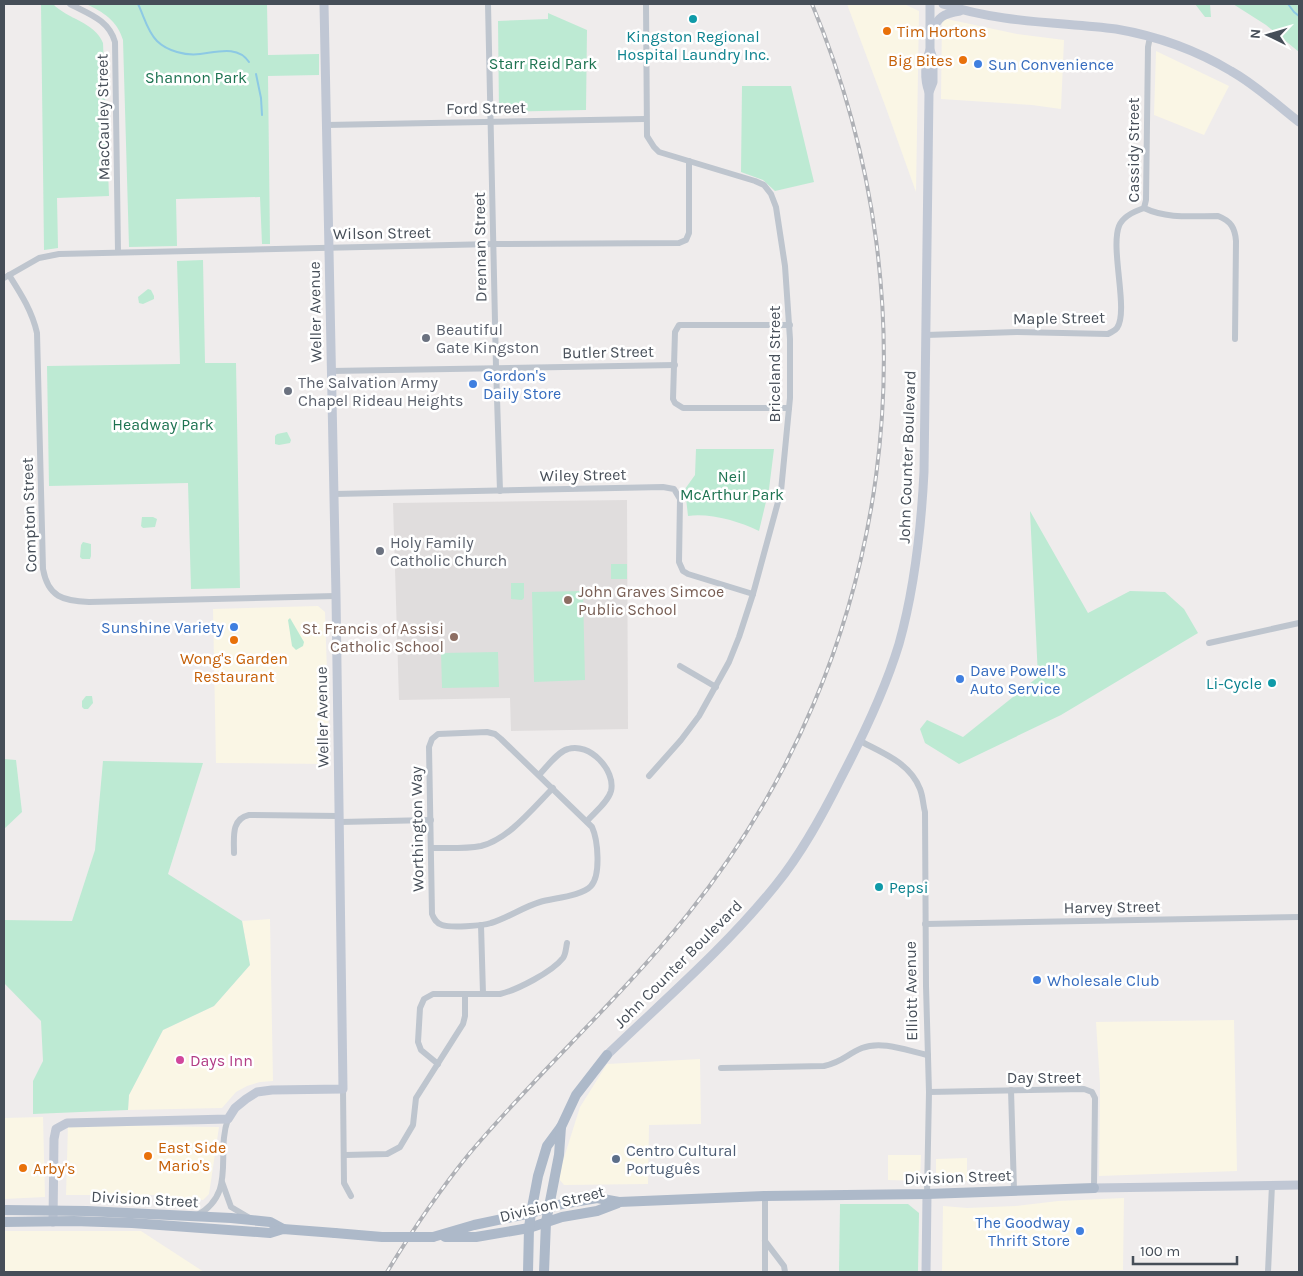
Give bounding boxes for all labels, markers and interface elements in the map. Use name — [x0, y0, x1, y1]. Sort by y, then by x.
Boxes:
north arrow — [1243, 10, 1293, 60]
marker: Kingston Regional Hospital Laundry Inc. — [687, 13, 699, 25]
place label: Tim Hortons — [897, 22, 987, 41]
marker: Tim Hortons — [881, 25, 893, 37]
place label: Kingston Regional Hospital Laundry Inc. — [617, 27, 769, 64]
text: N — [1247, 28, 1264, 40]
place label: Big Bites — [888, 51, 953, 70]
street label: MacCauley Street — [92, 53, 114, 181]
park label: Starr Reid Park — [489, 54, 597, 73]
marker: Big Bites — [957, 54, 969, 66]
place label: Sun Convenience — [988, 55, 1114, 74]
marker: Sun Convenience — [972, 58, 984, 70]
park label: Shannon Park — [145, 68, 247, 87]
street label: Ford Street — [446, 98, 526, 118]
street label: Cassidy Street — [1124, 98, 1143, 202]
street label: Drennan Street — [470, 192, 490, 302]
street label: Wilson Street — [333, 223, 431, 243]
street label: Weller Avenue — [305, 261, 325, 363]
street label: Briceland Street — [765, 305, 784, 423]
street label: Maple Street — [1013, 308, 1105, 328]
place label: Beautiful Gate Kingston — [436, 320, 539, 357]
marker: Beautiful Gate Kingston — [420, 332, 432, 344]
street label: Butler Street — [562, 342, 654, 362]
place label: Gordon's Daily Store — [483, 366, 561, 403]
street label: John Counter Boulevard — [894, 370, 920, 544]
place label: The Salvation Army Chapel Rideau Heights — [298, 373, 463, 410]
marker: Gordon's Daily Store — [467, 378, 479, 390]
marker: The Salvation Army Chapel Rideau Heights — [282, 385, 294, 397]
park label: Headway Park — [112, 415, 214, 434]
street label: Compton Street — [17, 457, 41, 573]
street label: Wiley Street — [539, 465, 627, 485]
park label: Neil McArthur Park — [680, 467, 784, 504]
place label: Holy Family Catholic Church — [390, 533, 507, 570]
marker: Holy Family Catholic Church — [374, 545, 386, 557]
place label: John Graves Simcoe Public School — [578, 582, 724, 619]
marker: John Graves Simcoe Public School — [562, 594, 574, 606]
place label: Sunshine Variety — [101, 618, 225, 637]
place label: St. Francis of Assisi Catholic School — [302, 619, 444, 656]
marker: Sunshine Variety — [228, 621, 240, 633]
marker: St. Francis of Assisi Catholic School — [448, 631, 460, 643]
marker: Wong's Garden Restaurant — [228, 634, 240, 646]
place label: Wong's Garden Restaurant — [180, 649, 288, 686]
place label: Dave Powell's Auto Service — [970, 661, 1066, 698]
street label: Weller Avenue — [312, 666, 332, 768]
marker: Dave Powell's Auto Service — [954, 673, 966, 685]
place label: Li-Cycle — [1206, 674, 1262, 693]
marker: Li-Cycle — [1266, 677, 1278, 689]
street label: Worthington Way — [406, 765, 428, 892]
place label: Pepsi — [889, 878, 929, 897]
marker: Pepsi — [873, 881, 885, 893]
street label: John Counter Boulevard — [610, 896, 746, 1032]
street label: Harvey Street — [1063, 897, 1161, 917]
street label: Elliott Avenue — [901, 941, 921, 1041]
place label: Wholesale Club — [1047, 971, 1160, 990]
marker: Wholesale Club — [1031, 974, 1043, 986]
place label: Days Inn — [190, 1051, 253, 1070]
marker: Days Inn — [174, 1054, 186, 1066]
street label: Day Street — [1007, 1068, 1081, 1087]
place label: East Side Mario's — [158, 1138, 226, 1175]
place label: Centro Cultural Português — [626, 1141, 737, 1178]
marker: East Side Mario's — [142, 1150, 154, 1162]
marker: Centro Cultural Português — [610, 1153, 622, 1165]
place label: Arby's — [33, 1159, 75, 1178]
marker: Arby's — [17, 1162, 29, 1174]
street label: Division Street — [904, 1166, 1012, 1188]
street label: Division Street — [498, 1182, 606, 1226]
street label: Division Street — [91, 1187, 199, 1211]
place label: The Goodway Thrift Store — [975, 1213, 1071, 1250]
marker: The Goodway Thrift Store — [1074, 1225, 1086, 1237]
scale bar — [1133, 1234, 1237, 1266]
text: 100 m — [1140, 1242, 1180, 1260]

